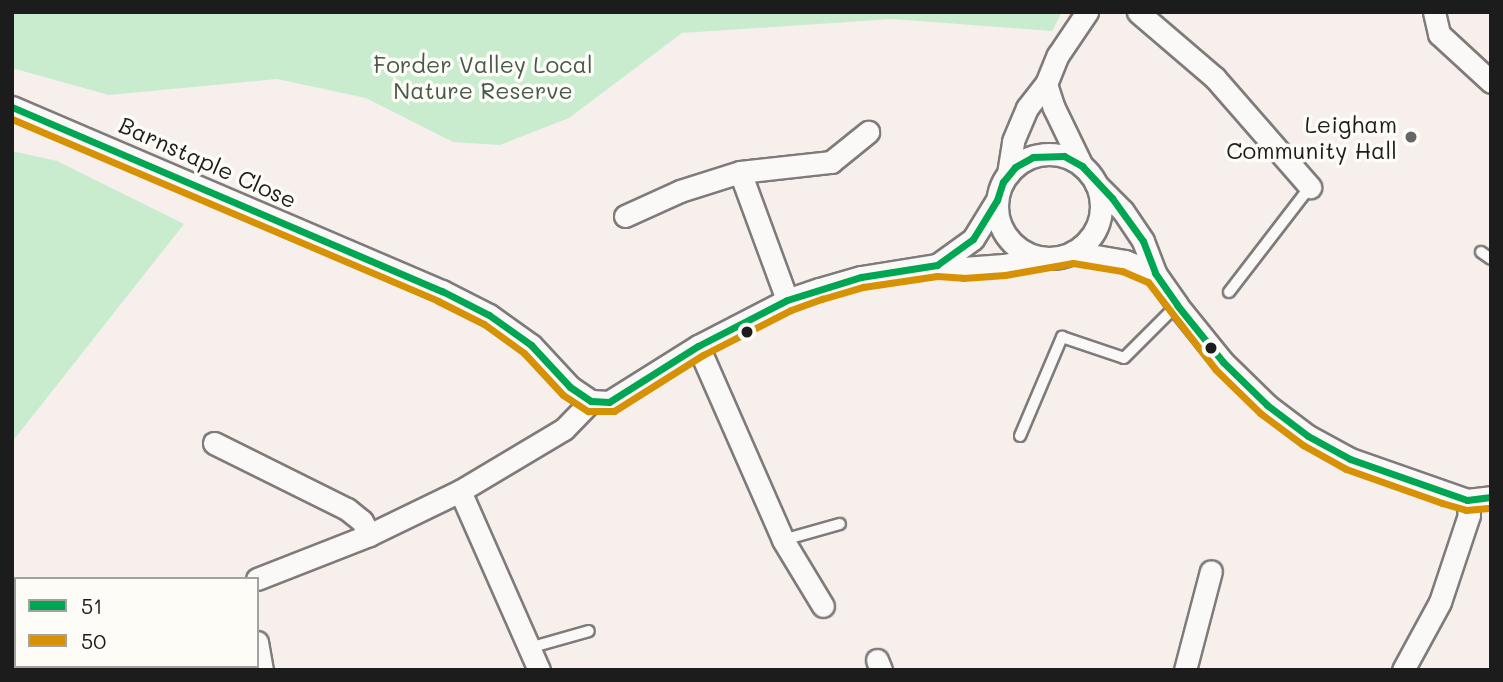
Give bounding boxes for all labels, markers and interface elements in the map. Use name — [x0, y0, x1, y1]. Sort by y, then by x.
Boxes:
park label: Forder Valley Local Nature Reserve — [373, 50, 593, 104]
street label: Barnstaple Close — [115, 110, 301, 214]
place label: Leigham Community Hall — [1226, 110, 1397, 164]
marker: Leigham Community Hall — [1403, 129, 1419, 145]
unlabelled marker — [740, 325, 754, 339]
unlabelled marker — [1204, 341, 1218, 355]
legend — [14, 577, 259, 668]
text: 51 — [81, 592, 103, 619]
text: 50 — [81, 627, 106, 654]

